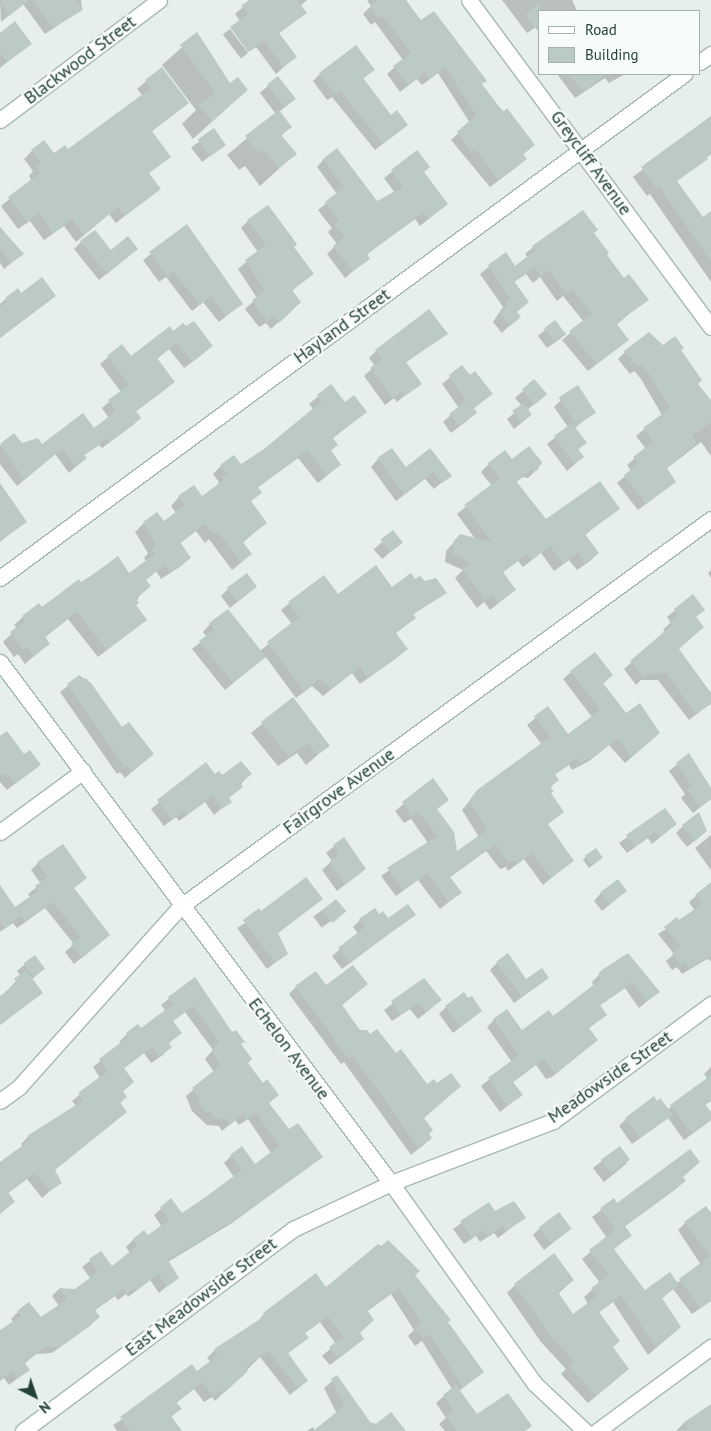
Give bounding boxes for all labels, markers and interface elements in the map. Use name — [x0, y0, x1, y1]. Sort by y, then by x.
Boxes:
legend — [538, 10, 701, 75]
street label: Blackwood Street — [20, 11, 140, 109]
text: Road — [585, 20, 617, 39]
text: Building — [585, 45, 639, 64]
street label: Greycliff Avenue — [546, 106, 636, 220]
street label: Hayland Street — [290, 284, 394, 368]
street label: Fairgrove Avenue — [279, 743, 399, 839]
street label: Echelon Avenue — [244, 994, 334, 1104]
street label: Meadowside Street — [544, 1026, 676, 1128]
street label: East Meadowside Street — [121, 1233, 281, 1361]
north arrow — [10, 1371, 60, 1421]
text: N — [35, 1398, 54, 1417]

